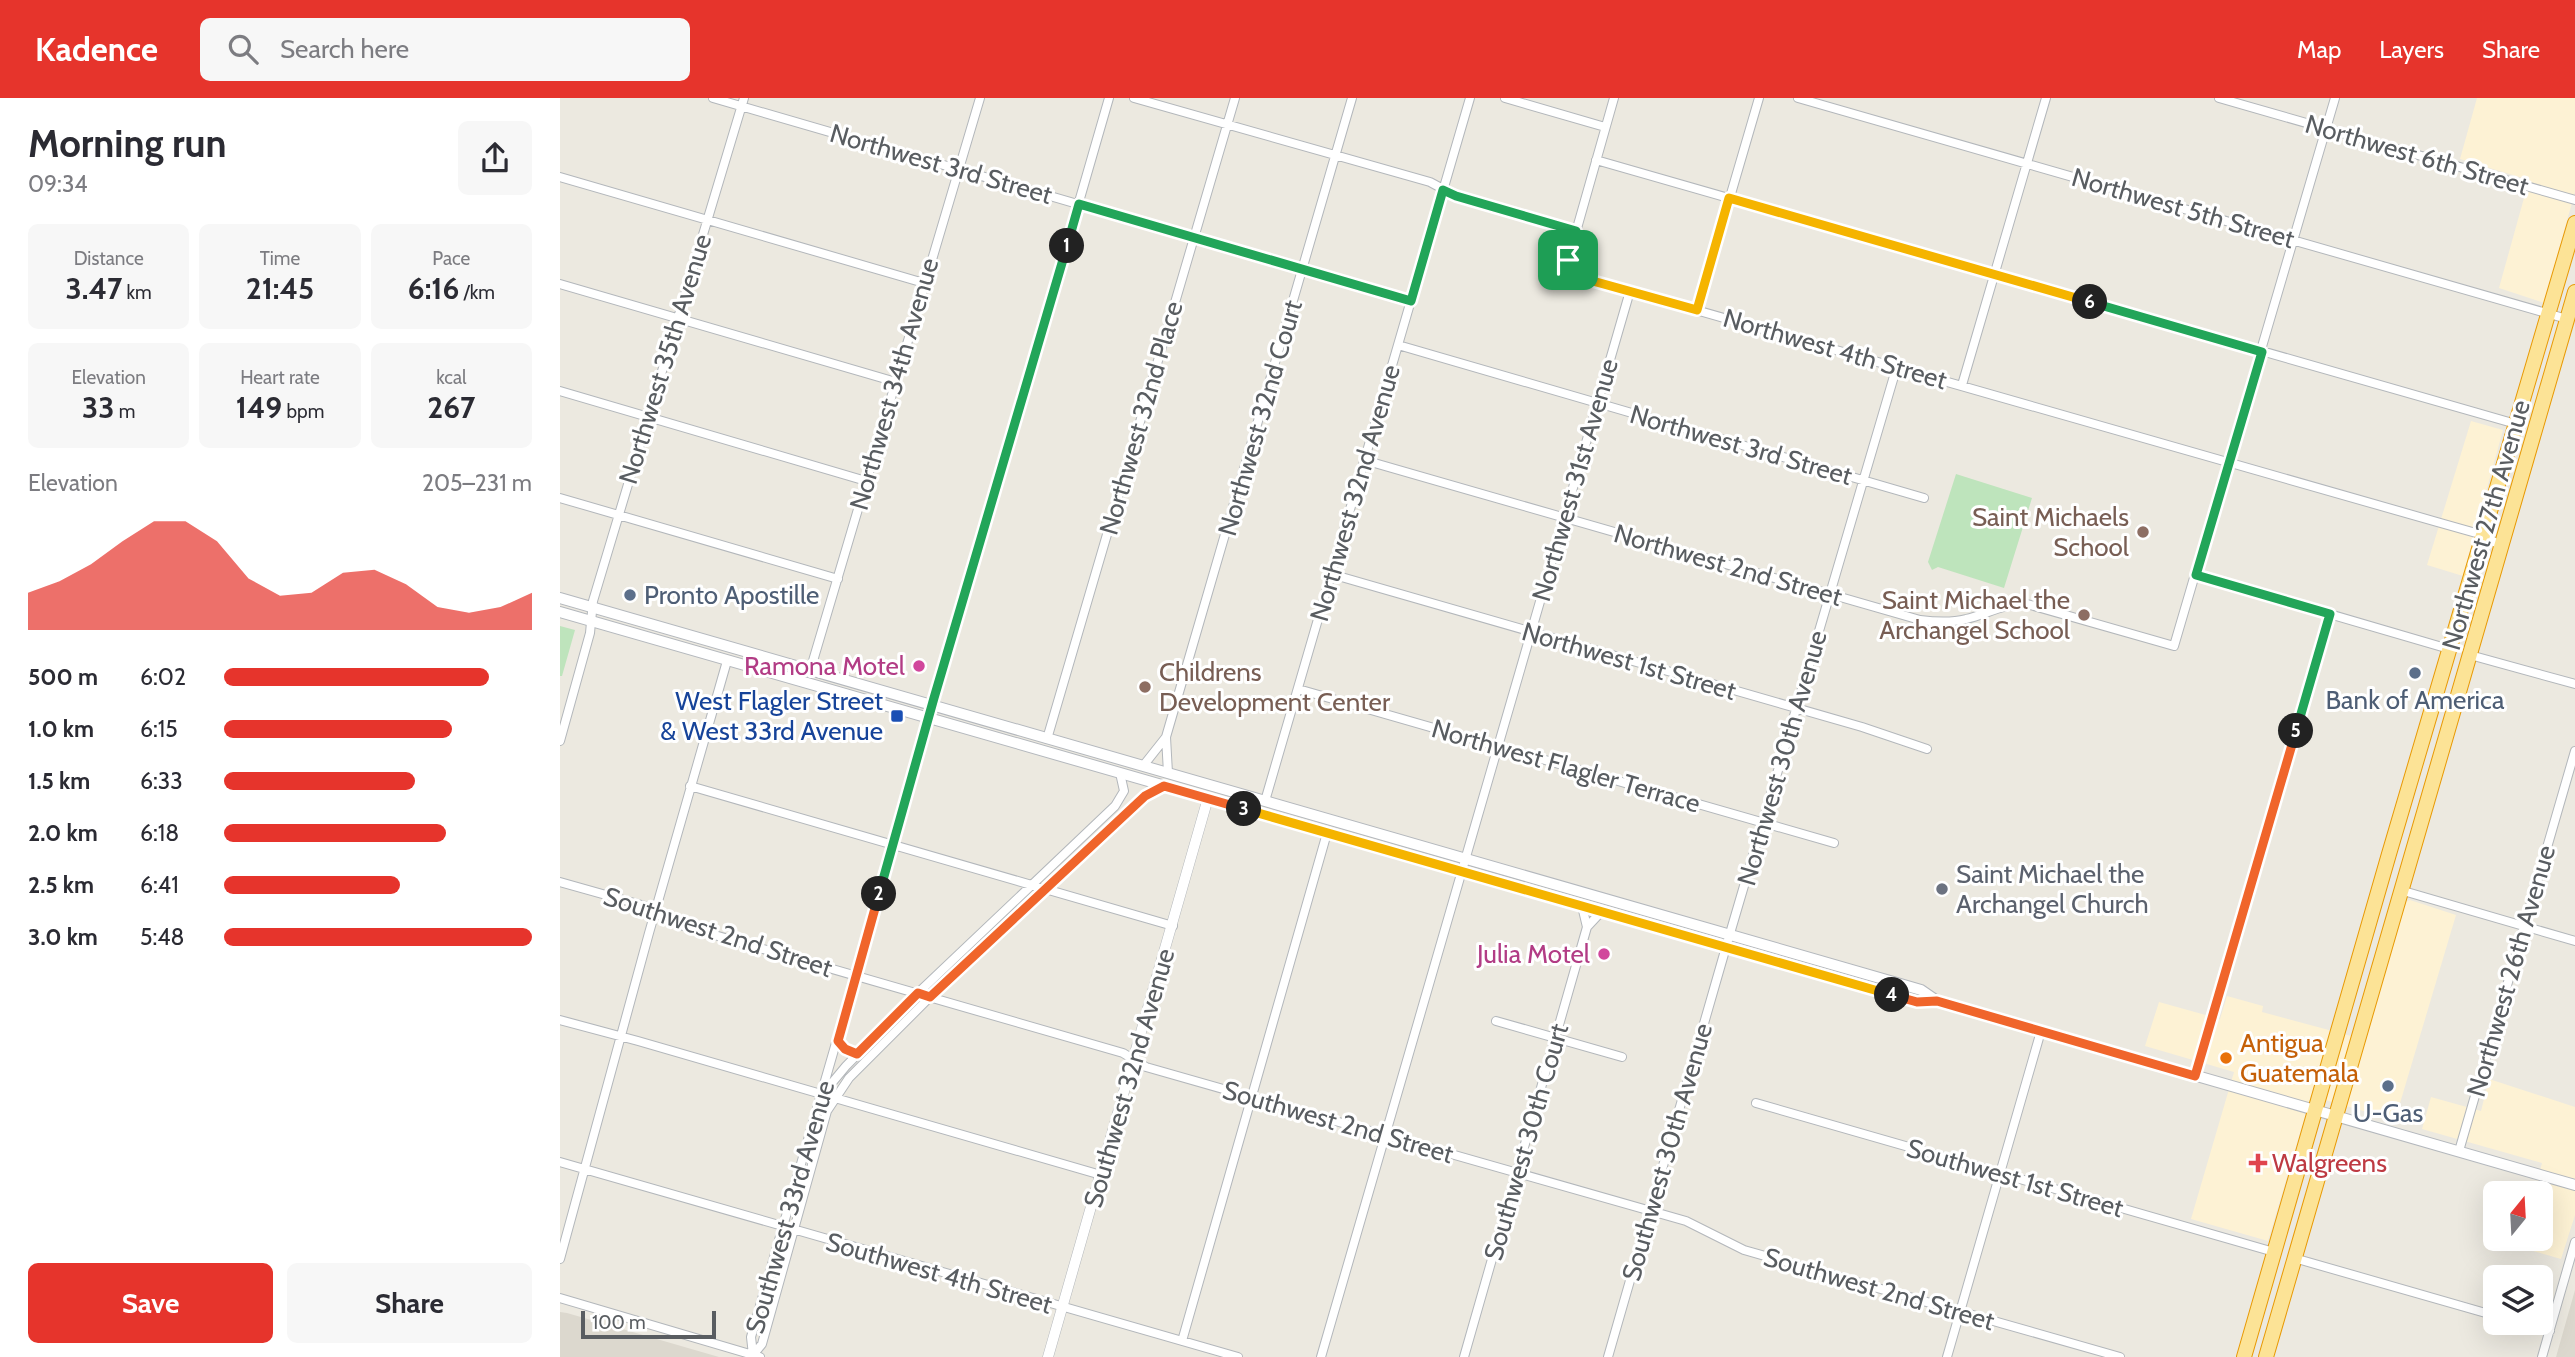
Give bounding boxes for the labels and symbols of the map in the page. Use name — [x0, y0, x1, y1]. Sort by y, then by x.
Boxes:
street label: Northwest 6th Street — [2302, 108, 2533, 202]
street label: Northwest 3rd Street — [826, 117, 1056, 211]
street label: Northwest 5th Street — [2068, 161, 2298, 255]
pin: 1 — [1050, 228, 1084, 264]
street label: Northwest 35th Avenue — [612, 230, 718, 488]
pin — [1538, 230, 1598, 290]
street label: Northwest 34th Avenue — [843, 254, 945, 514]
pin: 6 — [2072, 284, 2108, 320]
street label: Northwest 32nd Court — [1211, 296, 1309, 539]
street label: Northwest 32nd Place — [1092, 298, 1190, 538]
street label: Northwest 4th Street — [1720, 302, 1951, 396]
street label: Northwest 31st Avenue — [1525, 355, 1625, 605]
street label: Northwest 32nd Avenue — [1303, 361, 1407, 625]
street label: Northwest 27th Avenue — [2435, 396, 2537, 654]
street label: Northwest 3rd Street — [1626, 398, 1856, 492]
place label: Saint Michaels School — [1972, 501, 2129, 563]
street label: Northwest 2nd Street — [1610, 517, 1846, 613]
marker: Saint Michaels School — [2135, 524, 2151, 540]
place label: Pronto Apostille — [644, 579, 819, 611]
place label: Saint Michael the Archangel School — [1879, 584, 2070, 646]
marker: Pronto Apostille — [622, 587, 638, 603]
marker: Saint Michael the Archangel School — [2076, 607, 2092, 623]
street label: Northwest 1st Street — [1518, 615, 1740, 707]
street label: Northwest 30th Avenue — [1730, 627, 1834, 889]
place label: Ramona Motel — [744, 650, 905, 682]
place label: Childrens Development Center — [1159, 656, 1391, 718]
marker: Ramona Motel — [911, 658, 927, 674]
marker: Bank of America — [2407, 665, 2423, 681]
marker: Childrens Development Center — [1137, 679, 1153, 695]
place label: Bank of America — [2326, 684, 2505, 716]
place label: West Flagler Street & West 33rd Avenue — [660, 685, 883, 747]
marker: West Flagler Street & West 33rd Avenue — [889, 708, 905, 724]
street label: Northwest Flagler Terrace — [1428, 712, 1704, 820]
pin: 5 — [2278, 714, 2314, 748]
pin: 3 — [1226, 792, 1262, 826]
street label: Northwest 26th Avenue — [2460, 842, 2562, 1100]
place label: Saint Michael the Archangel Church — [1956, 858, 2149, 920]
pin: 2 — [862, 876, 896, 912]
street label: Southwest 2nd Street — [600, 880, 837, 984]
marker: Saint Michael the Archangel Church — [1934, 881, 1950, 897]
place label: Julia Motel — [1476, 938, 1590, 970]
street label: Southwest 32nd Avenue — [1077, 945, 1181, 1211]
marker: Julia Motel — [1596, 946, 1612, 962]
pin: 4 — [1874, 978, 1910, 1012]
street label: Southwest 30th Avenue — [1615, 1019, 1719, 1285]
street label: Southwest 30th Court — [1477, 1020, 1575, 1264]
place label: Antigua Guatemala — [2240, 1027, 2360, 1089]
marker: Antigua Guatemala — [2218, 1050, 2234, 1066]
street label: Southwest 2nd Street — [1219, 1074, 1457, 1170]
street label: Southwest 33rd Avenue — [739, 1077, 841, 1337]
marker: U-Gas — [2380, 1078, 2396, 1094]
place label: U-Gas — [2353, 1097, 2424, 1129]
street label: Southwest 1st Street — [1903, 1132, 2127, 1224]
place label: Walgreens — [2272, 1147, 2387, 1179]
marker: Walgreens — [2250, 1155, 2266, 1171]
north arrow — [2483, 1181, 2553, 1251]
street label: Southwest 4th Street — [822, 1225, 1056, 1321]
street label: Southwest 2nd Street — [1760, 1241, 1998, 1337]
scale bar — [581, 1308, 716, 1340]

